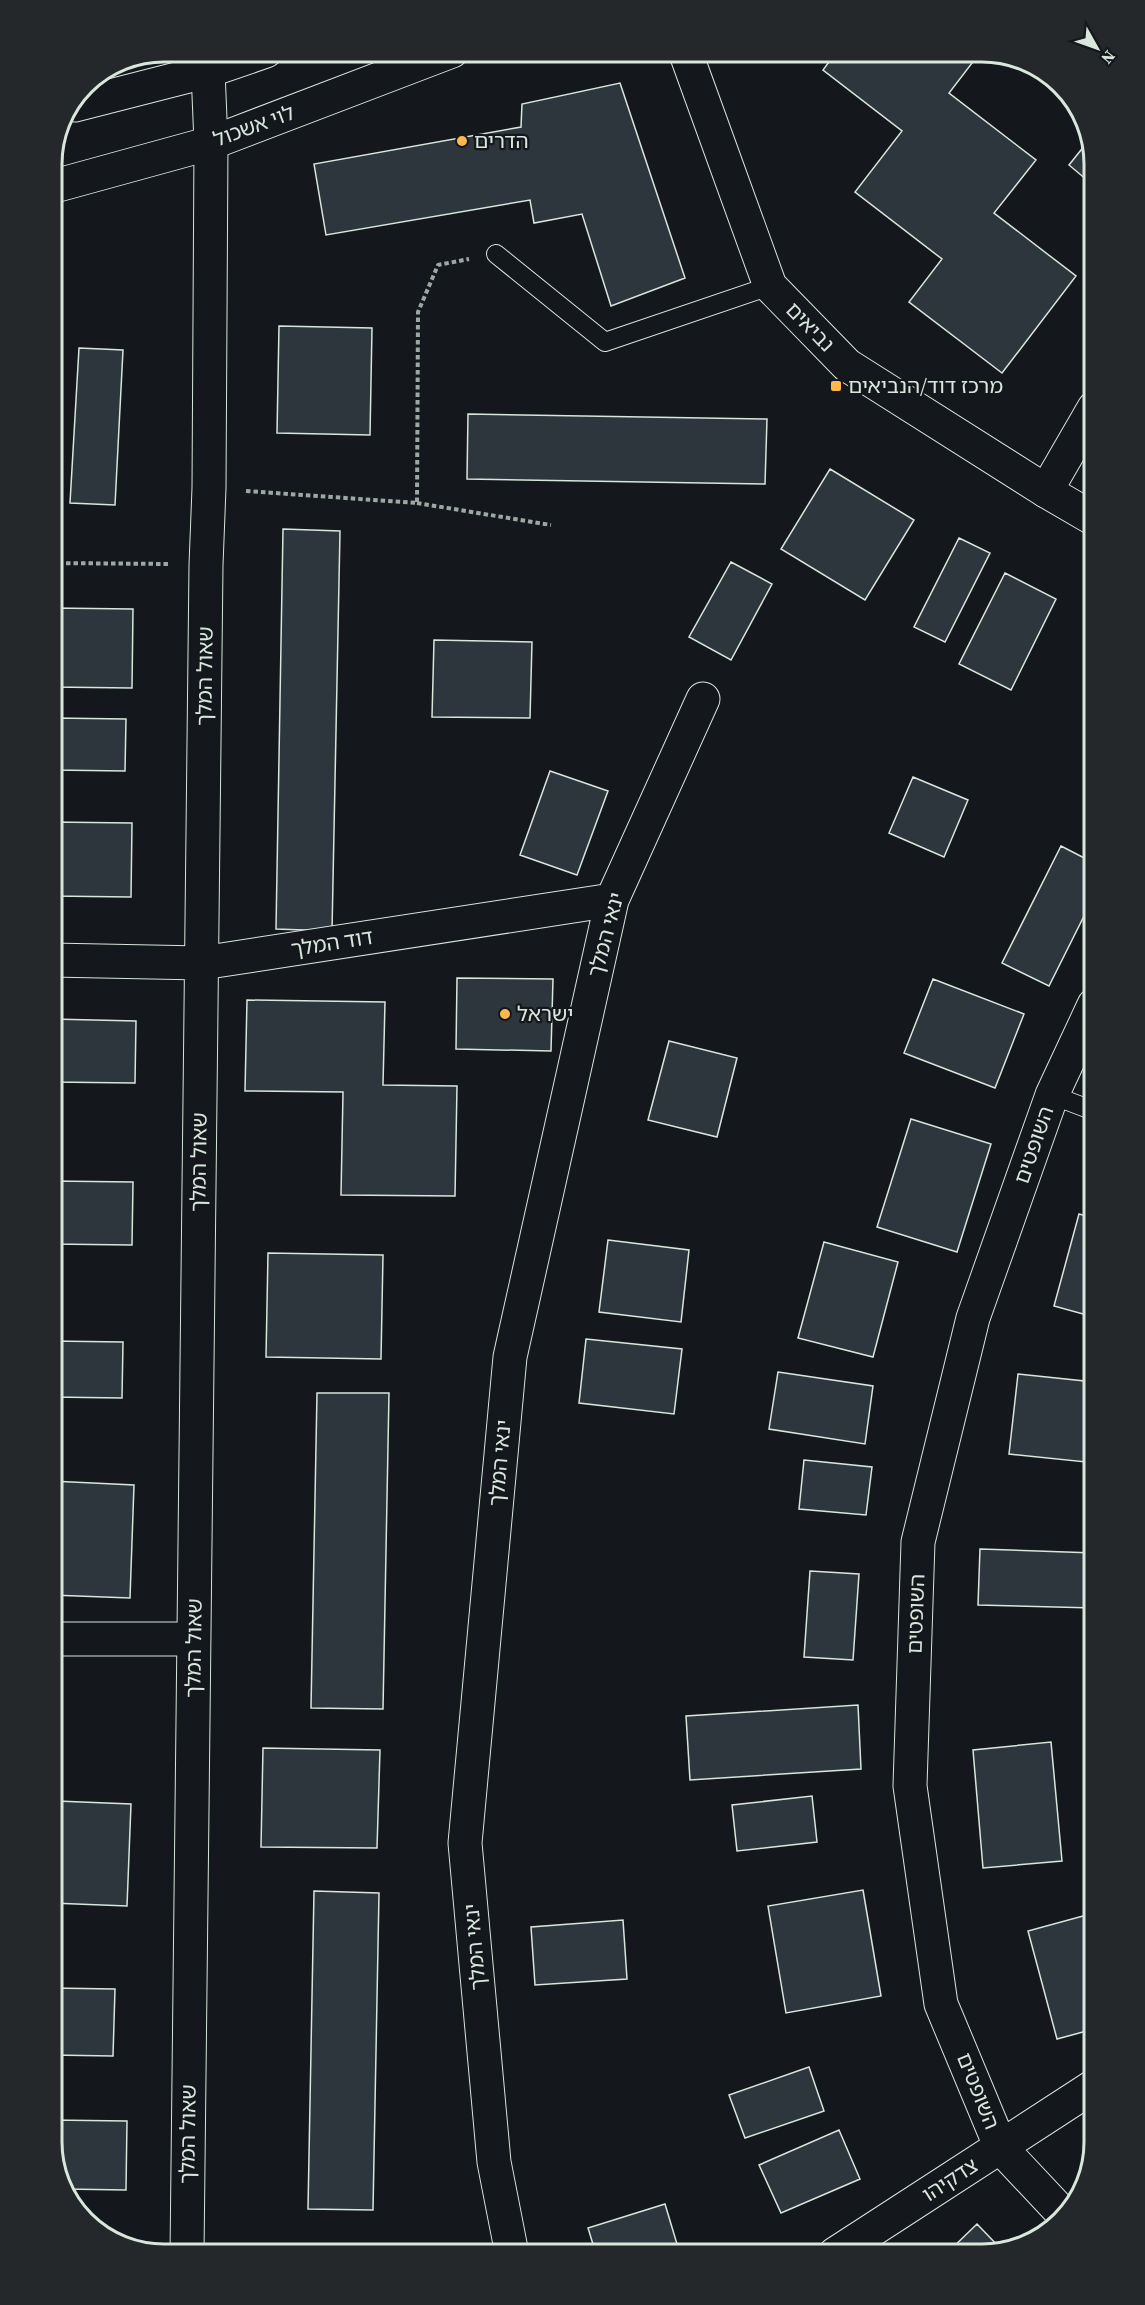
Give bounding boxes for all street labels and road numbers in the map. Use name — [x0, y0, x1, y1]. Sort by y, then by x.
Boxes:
street label: לוי אשכול — [209, 98, 298, 154]
street label: נביאים — [779, 295, 841, 358]
street label: שאול המלך — [189, 626, 220, 726]
street label: ינאי המלך — [580, 889, 631, 981]
street label: דוד המלך — [289, 922, 375, 963]
street label: השופטים — [1007, 1102, 1060, 1188]
street label: שאול המלך — [183, 1112, 214, 1212]
street label: ינאי המלך — [481, 1418, 518, 1508]
street label: השופטים — [900, 1573, 931, 1655]
street label: שאול המלך — [178, 1598, 209, 1698]
street label: ינאי המלך — [456, 1902, 493, 1992]
street label: השופטים — [950, 2048, 1007, 2133]
street label: שאול המלך — [172, 2084, 203, 2184]
street label: צדקיהו — [916, 2151, 983, 2208]

